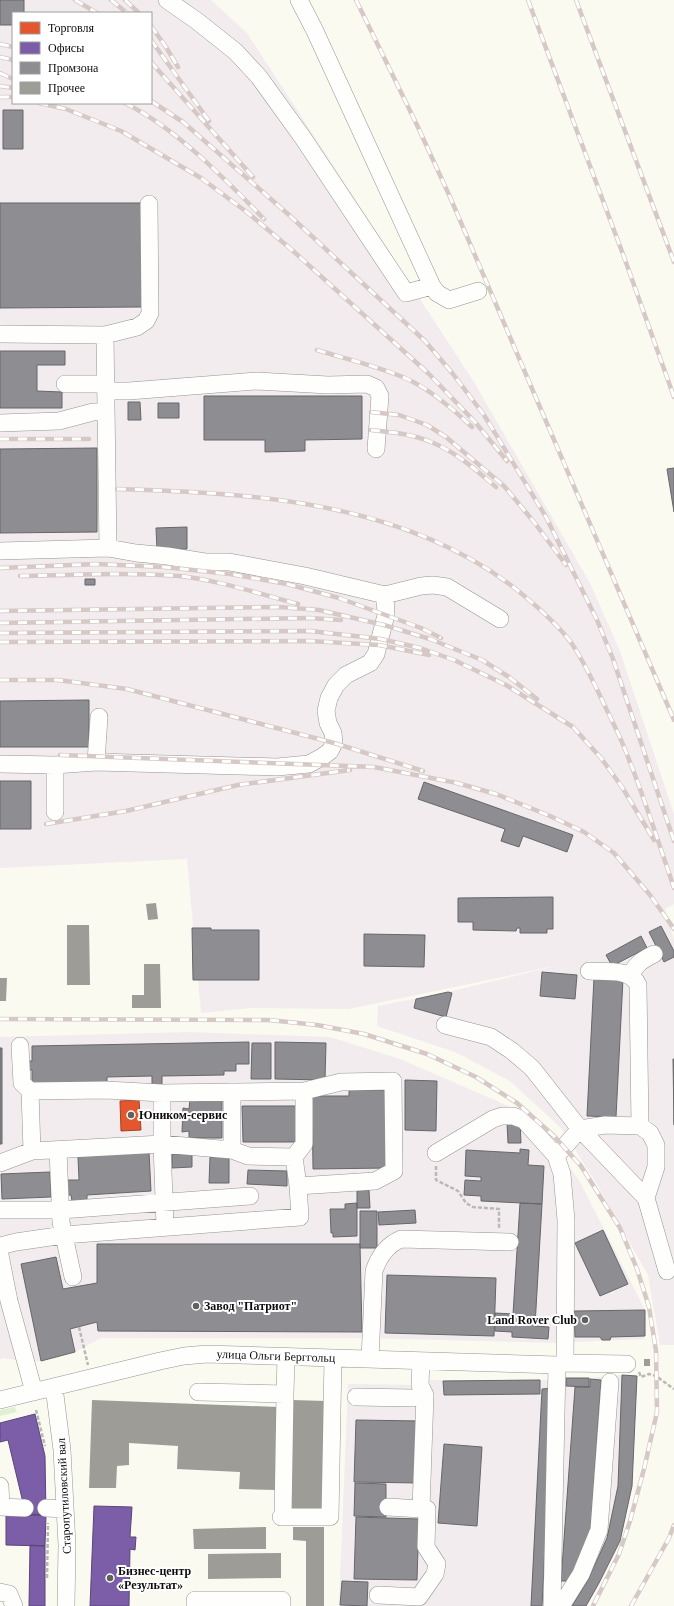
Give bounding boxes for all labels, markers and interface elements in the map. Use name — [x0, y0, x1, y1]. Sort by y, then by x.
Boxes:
legend — [12, 12, 152, 104]
text: Торговля — [48, 21, 95, 35]
text: Офисы — [48, 41, 84, 55]
text: Промзона — [48, 61, 99, 75]
text: Прочее — [48, 81, 85, 95]
place label: Юником-сервис — [139, 1108, 228, 1122]
marker: Юником-сервис — [126, 1110, 136, 1120]
place label: Завод "Патриот" — [204, 1299, 297, 1313]
marker: Завод "Патриот" — [191, 1301, 201, 1311]
place label: Land Rover Club — [487, 1313, 577, 1327]
marker: Land Rover Club — [580, 1315, 590, 1325]
street label: улица Ольги Берггольц — [216, 1347, 336, 1365]
street label: Старопутиловский вал — [54, 1438, 74, 1554]
place label: Бизнес-центр «Результат» — [118, 1564, 192, 1592]
marker: Бизнес-центр «Результат» — [105, 1573, 115, 1583]

